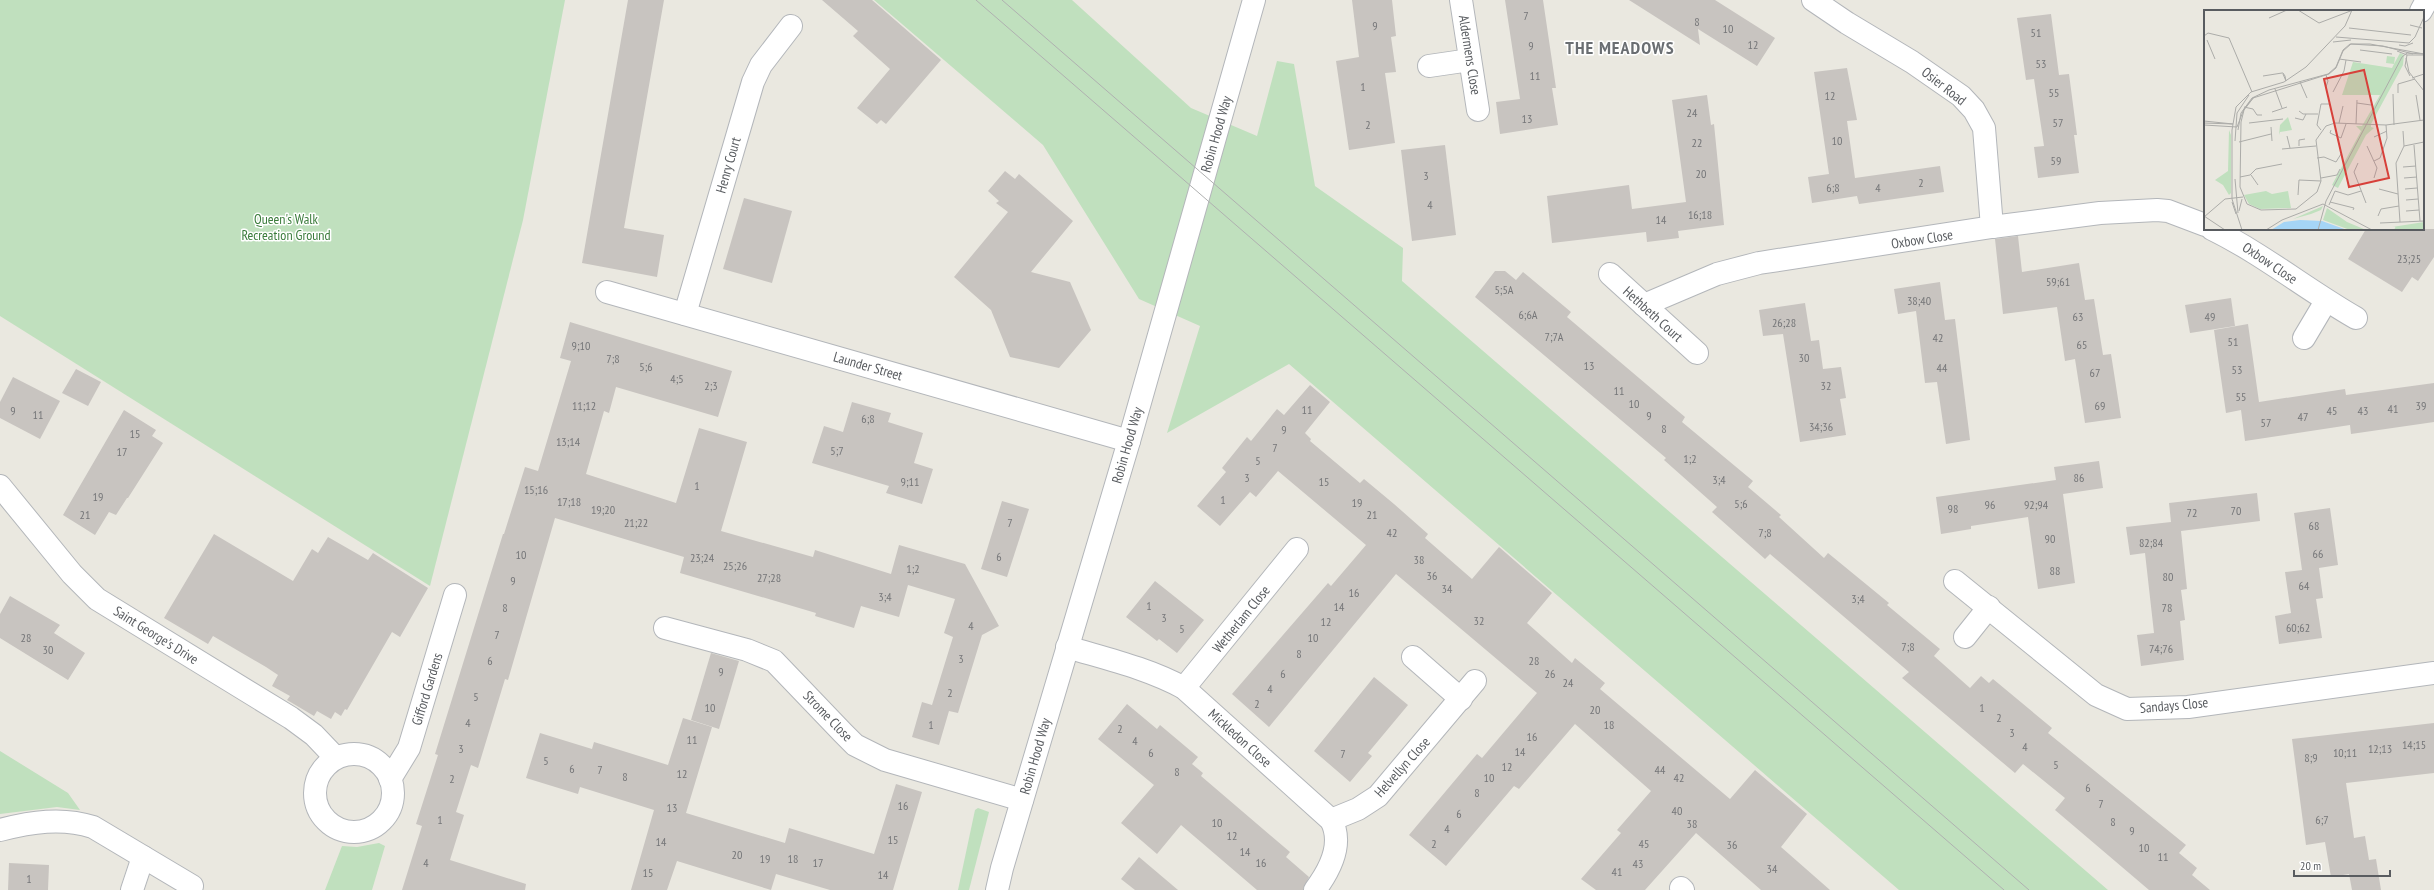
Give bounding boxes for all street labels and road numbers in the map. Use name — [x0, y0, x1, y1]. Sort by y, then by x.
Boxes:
street label: Aldermens Close — [1455, 14, 1485, 96]
street label: Osier Road — [1918, 63, 1970, 109]
street label: Robin Hood Way — [1197, 93, 1236, 174]
street label: Henry Court — [711, 135, 745, 195]
street label: Oxbow Close — [1890, 225, 1954, 253]
street label: Oxbow Close — [2239, 238, 2301, 288]
street label: Hethbeth Court — [1619, 282, 1687, 346]
street label: Launder Street — [831, 348, 905, 384]
street label: Robin Hood Way — [1108, 404, 1147, 485]
street label: Wetherlam Close — [1208, 582, 1274, 656]
street label: Saint George's Drive — [110, 602, 202, 668]
street label: Gifford Gardens — [407, 650, 447, 727]
street label: Strome Close — [799, 687, 857, 745]
street label: Sandays Close — [2139, 693, 2209, 717]
street label: Mickledon Close — [1205, 705, 1275, 771]
street label: Robin Hood Way — [1016, 715, 1055, 796]
street label: Helvellyn Close — [1370, 733, 1434, 801]

